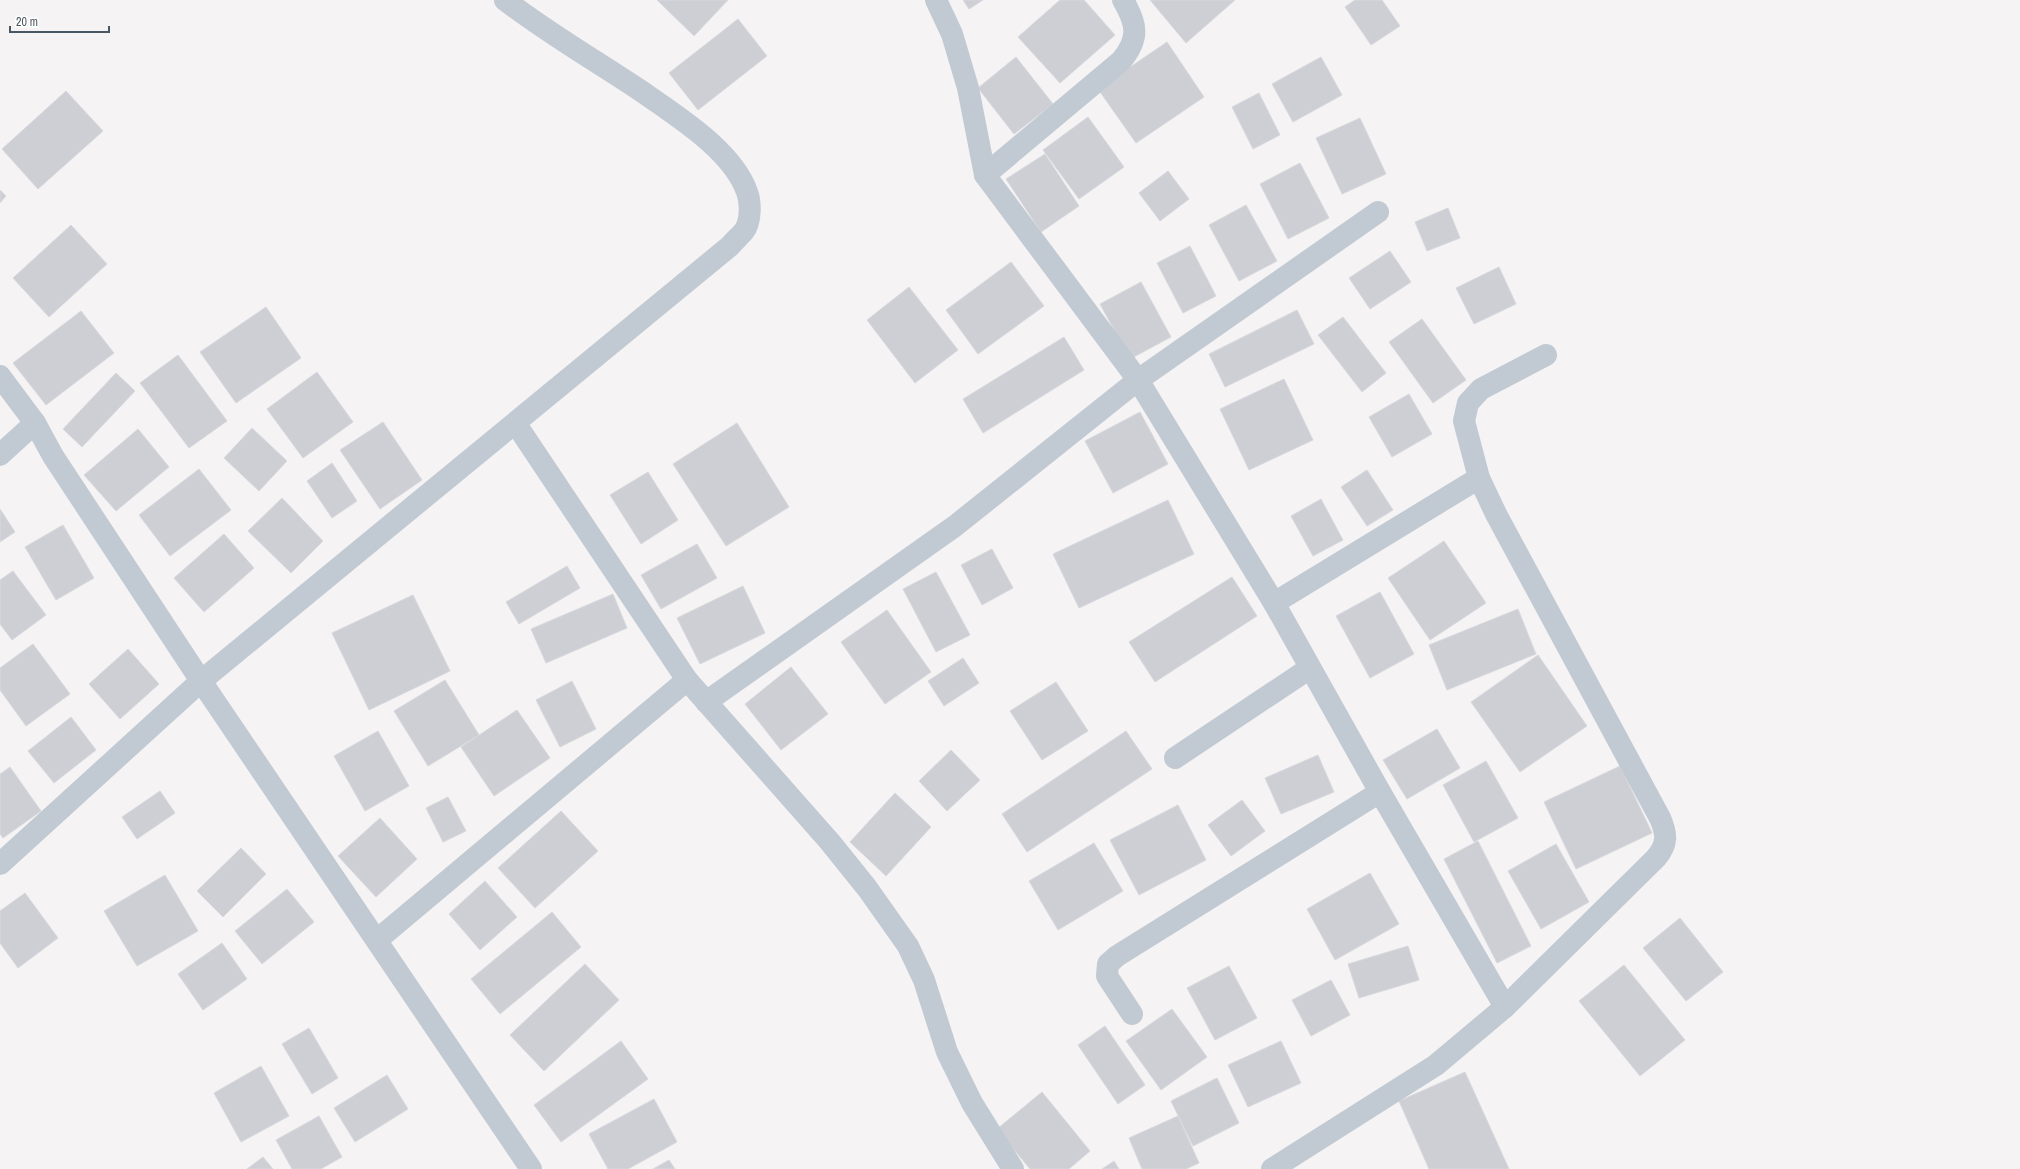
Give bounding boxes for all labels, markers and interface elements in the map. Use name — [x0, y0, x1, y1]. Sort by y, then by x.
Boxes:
scale bar — [10, 8, 109, 34]
text: 20 m — [16, 14, 38, 30]

